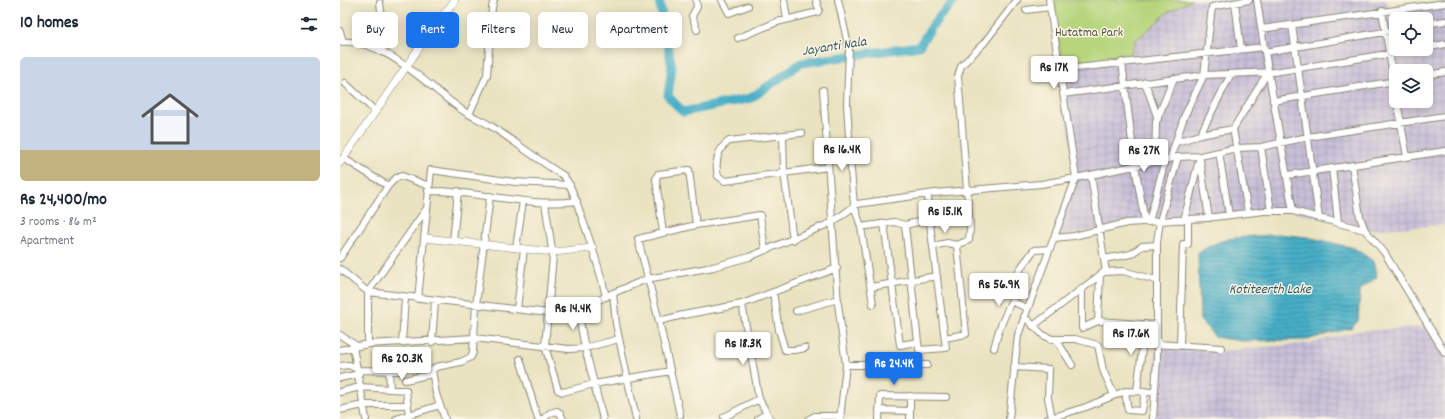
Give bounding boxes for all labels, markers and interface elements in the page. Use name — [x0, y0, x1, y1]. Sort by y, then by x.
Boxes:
text: 10 homes — [20, 12, 79, 36]
chip: Buy — [352, 12, 398, 48]
chip: Rent — [406, 12, 459, 48]
chip: Filters — [467, 12, 530, 48]
chip: New — [538, 12, 588, 48]
chip: Apartment — [596, 12, 682, 48]
map controls — [1389, 12, 1433, 108]
button: locate — [1389, 12, 1433, 56]
icon: filters — [298, 13, 320, 35]
park label: Hutatma Park — [1055, 24, 1123, 43]
water label: Jayanti Nala — [801, 32, 869, 62]
pin: Rs 17K — [1021, 56, 1087, 90]
text: Rs 17K — [1040, 59, 1068, 78]
button: layers — [1389, 64, 1433, 108]
icon: home — [134, 83, 206, 155]
pin: Rs 16.4K — [801, 138, 883, 172]
pin: Rs 27K — [1111, 139, 1177, 173]
text: Rs 16.4K — [823, 141, 861, 160]
text: Rs 27K — [1128, 142, 1160, 161]
text: Rs 24,400/mo — [20, 189, 107, 213]
pin: Rs 15.1K — [904, 200, 986, 234]
text: Rs 15.1K — [928, 203, 962, 222]
text: 3 rooms · 86 m² — [20, 213, 97, 232]
text: Apartment — [20, 232, 74, 251]
pin: Rs 56.9K — [958, 273, 1040, 307]
text: Rs 56.9K — [978, 276, 1020, 295]
water label: Kotiteerth Lake — [1229, 280, 1312, 300]
pin: Rs 14.4K — [532, 297, 614, 331]
text: Rs 14.4K — [555, 300, 591, 319]
pin: Rs 17.6K — [1090, 322, 1172, 356]
text: Rs 17.6K — [1112, 325, 1150, 344]
pin: Rs 18.3K — [702, 332, 784, 366]
text: Rs 18.3K — [725, 335, 761, 354]
pin: Rs 20.3K — [361, 347, 443, 381]
text: Rs 20.3K — [381, 350, 423, 369]
pin: Rs 24.4K — [853, 352, 935, 386]
text: Rs 24.4K — [874, 355, 914, 374]

